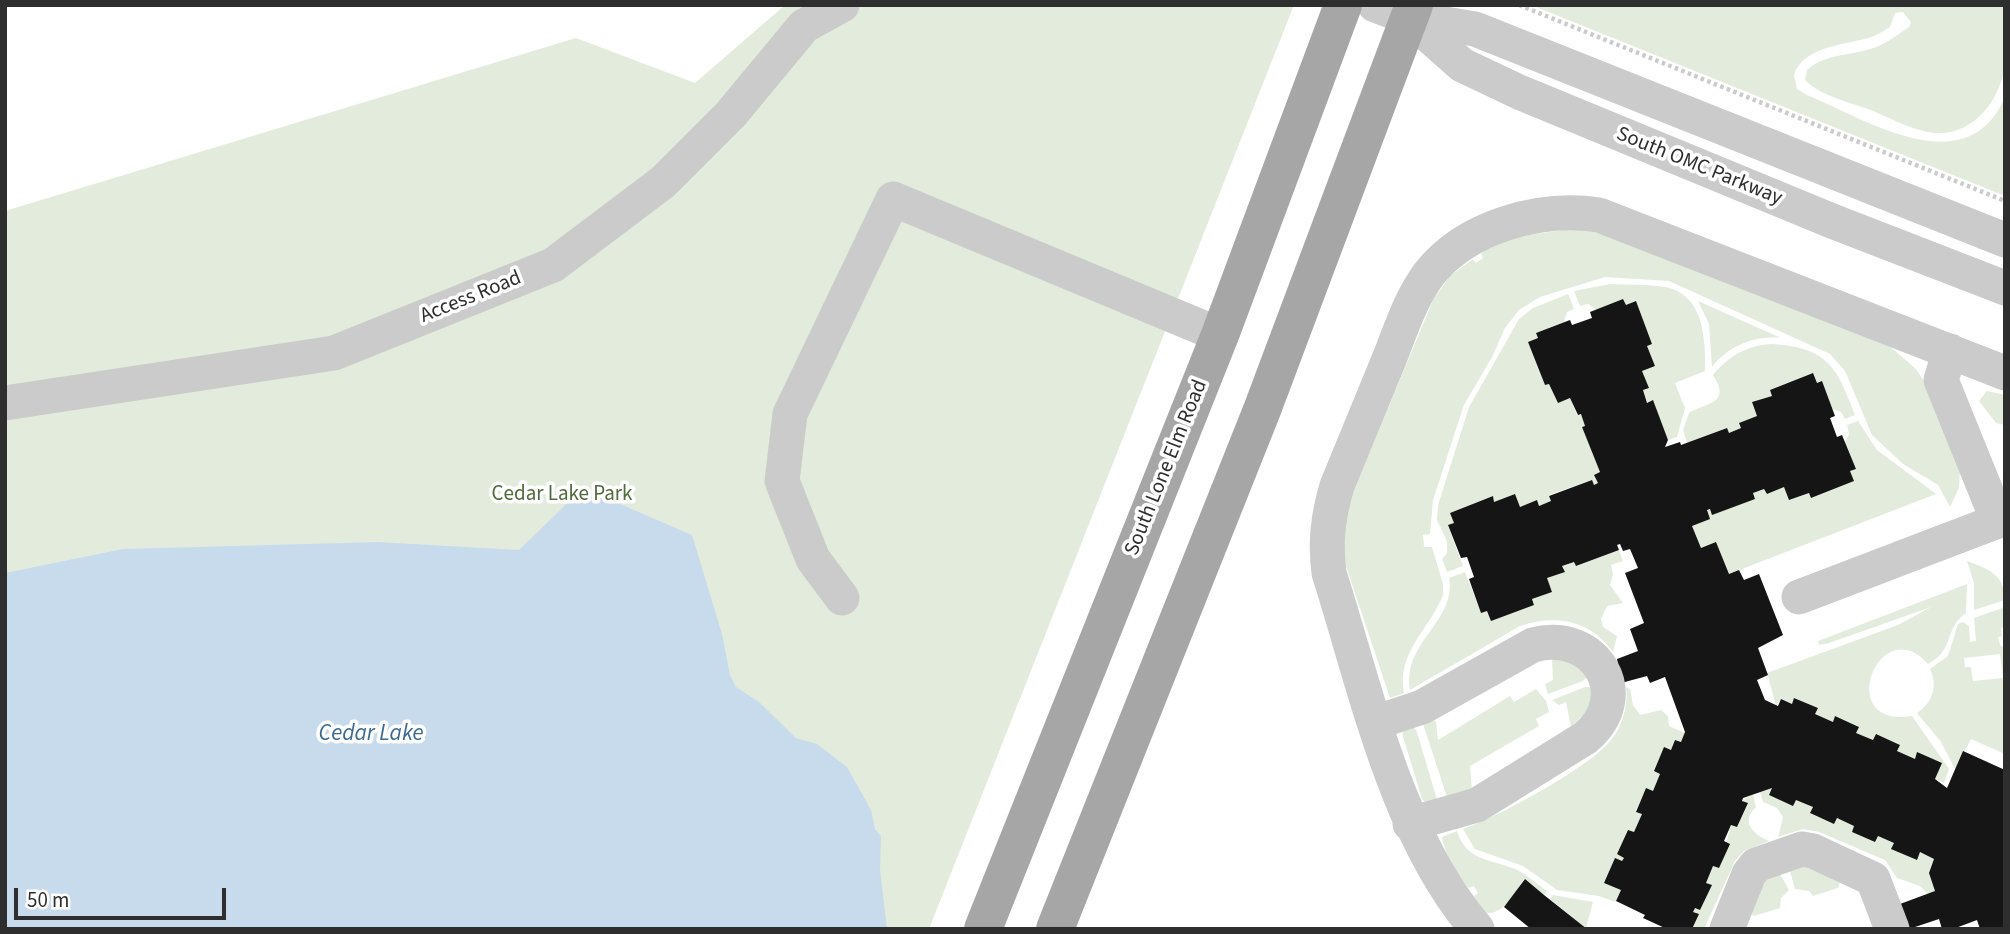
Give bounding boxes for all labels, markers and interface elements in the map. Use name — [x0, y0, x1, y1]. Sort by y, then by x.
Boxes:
street label: South OMC Parkway — [1612, 122, 1786, 212]
street label: Access Road — [417, 266, 525, 330]
street label: South Lone Elm Road — [1120, 376, 1214, 560]
park label: Cedar Lake Park — [492, 482, 632, 508]
water label: Cedar Lake — [318, 721, 424, 749]
scale bar — [18, 874, 229, 918]
text: 50 m — [27, 885, 69, 915]

